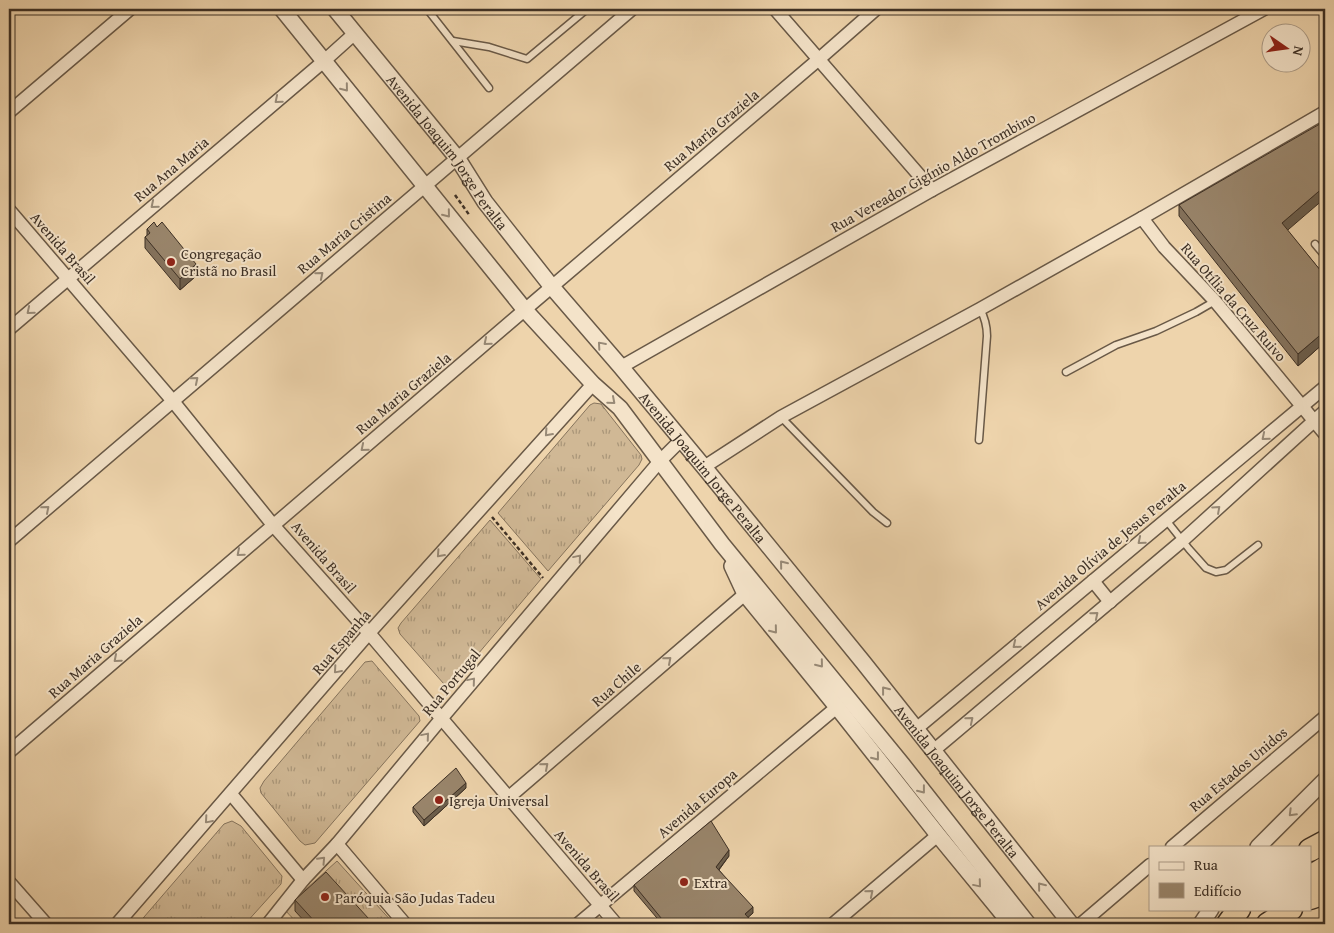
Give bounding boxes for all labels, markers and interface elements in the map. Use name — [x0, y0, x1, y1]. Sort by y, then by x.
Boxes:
north arrow — [1262, 22, 1312, 72]
text: N — [1288, 44, 1309, 58]
street label: Avenida Joaquim Jorge Peralta — [382, 70, 513, 234]
one-way arrow — [340, 82, 349, 91]
street label: Rua Maria Graziela — [659, 84, 763, 176]
one-way arrow — [275, 95, 284, 103]
street label: Rua Vereador Gigínio Aldo Trombino — [827, 107, 1040, 237]
street label: Rua Ana Maria — [129, 131, 213, 207]
street label: Rua Maria Cristina — [292, 187, 396, 279]
one-way arrow — [151, 200, 160, 208]
street label: Avenida Brasil — [26, 207, 100, 289]
one-way arrow — [442, 208, 450, 217]
street label: Rua Otília da Cruz Ruivo — [1177, 238, 1292, 366]
place label: Congregação Cristã no Brasil — [181, 243, 277, 281]
marker: Congregação Cristã no Brasil — [165, 256, 177, 268]
one-way arrow — [314, 272, 323, 281]
one-way arrow — [27, 305, 36, 314]
one-way arrow — [484, 336, 493, 345]
one-way arrow — [598, 341, 607, 350]
street label: Rua Maria Graziela — [351, 347, 455, 439]
one-way arrow — [190, 377, 199, 386]
street label: Avenida Joaquim Jorge Peralta — [635, 387, 772, 547]
one-way arrow — [607, 396, 616, 405]
one-way arrow — [545, 428, 554, 437]
one-way arrow — [1262, 431, 1271, 440]
one-way arrow — [360, 442, 369, 451]
street label: Avenida Olívia de Jesus Peralta — [1030, 475, 1190, 615]
one-way arrow — [40, 506, 49, 515]
one-way arrow — [1212, 506, 1221, 515]
street label: Avenida Brasil — [287, 516, 361, 598]
one-way arrow — [1137, 536, 1146, 545]
one-way arrow — [237, 547, 246, 556]
one-way arrow — [437, 549, 446, 558]
one-way arrow — [572, 554, 581, 563]
one-way arrow — [781, 561, 789, 570]
street label: Rua Espanha — [307, 605, 375, 679]
street label: Rua Maria Graziela — [43, 609, 147, 703]
one-way arrow — [1089, 612, 1098, 621]
one-way arrow — [769, 624, 777, 633]
one-way arrow — [1013, 640, 1022, 648]
street label: Rua Portugal — [417, 644, 485, 720]
one-way arrow — [114, 653, 123, 662]
street label: Rua Chile — [587, 657, 645, 711]
one-way arrow — [662, 658, 671, 666]
one-way arrow — [814, 658, 822, 667]
one-way arrow — [334, 665, 343, 674]
one-way arrow — [467, 678, 476, 687]
one-way arrow — [882, 687, 891, 696]
street label: Avenida Joaquim Jorge Peralta — [890, 700, 1025, 862]
one-way arrow — [965, 716, 974, 725]
street label: Rua Estados Unidos — [1184, 722, 1292, 816]
one-way arrow — [421, 733, 429, 742]
one-way arrow — [871, 751, 879, 760]
one-way arrow — [539, 763, 548, 772]
street label: Avenida Europa — [653, 763, 741, 843]
one-way arrow — [916, 784, 925, 794]
place label: Igreja Universal — [449, 790, 549, 811]
marker: Igreja Universal — [433, 794, 445, 806]
one-way arrow — [1289, 807, 1298, 816]
one-way arrow — [205, 814, 214, 823]
street label: Avenida Brasil — [550, 824, 624, 906]
legend — [1149, 846, 1312, 910]
text: Rua — [1194, 854, 1218, 875]
one-way arrow — [316, 857, 325, 866]
place label: Extra — [694, 872, 728, 893]
marker: Extra — [678, 876, 690, 888]
one-way arrow — [972, 878, 981, 887]
text: Edifício — [1194, 880, 1242, 901]
one-way arrow — [1038, 883, 1046, 892]
place label: Paróquia São Judas Tadeu — [335, 887, 496, 908]
one-way arrow — [865, 889, 874, 898]
marker: Paróquia São Judas Tadeu — [319, 891, 331, 903]

